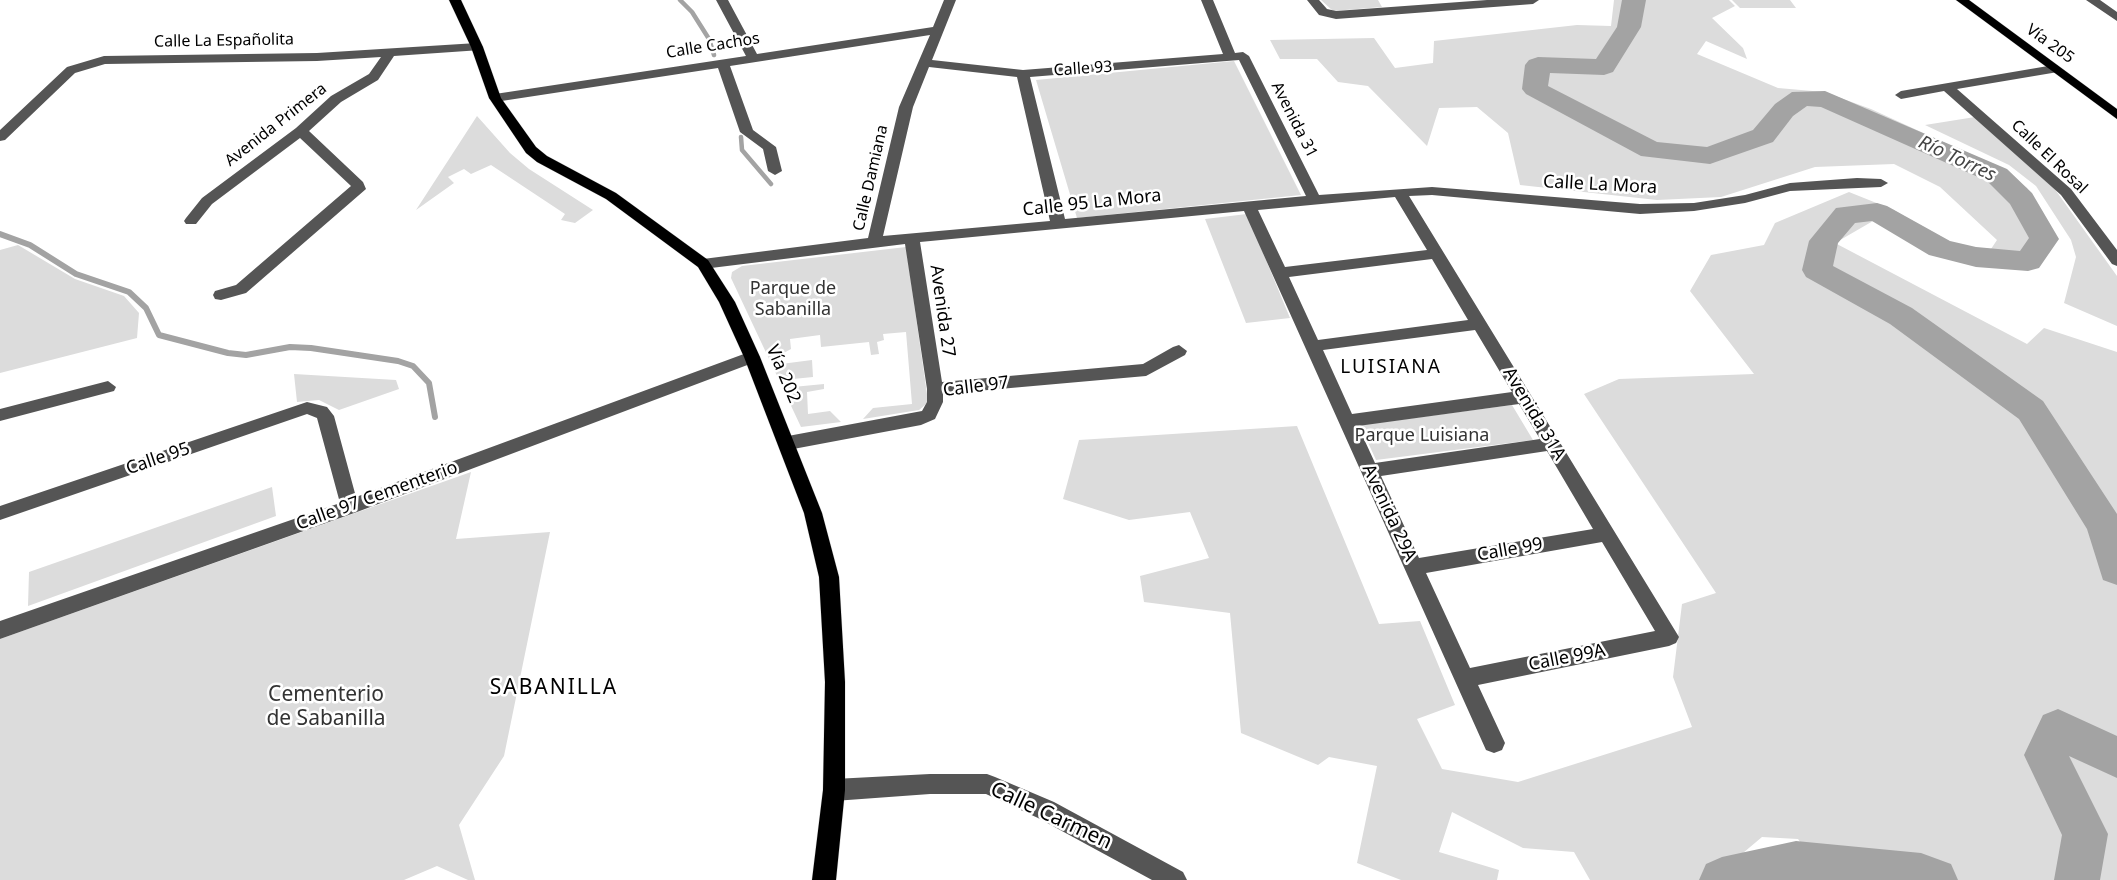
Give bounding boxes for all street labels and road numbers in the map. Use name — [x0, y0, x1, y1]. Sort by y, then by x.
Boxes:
street label: Vía 205 — [2022, 20, 2078, 68]
street label: Calle Cachos — [665, 29, 761, 63]
street label: Calle La Españolita — [154, 30, 294, 52]
street label: Calle 93 — [1053, 57, 1113, 81]
street label: Avenida Primera — [221, 79, 331, 171]
street label: Avenida 31 — [1267, 79, 1321, 161]
street label: Calle El Rosal — [2007, 116, 2091, 198]
street label: Calle Damiana — [849, 123, 893, 233]
street label: Calle La Mora — [1542, 171, 1658, 199]
street label: Calle 95 La Mora — [1022, 185, 1162, 221]
street label: Avenida 27 — [925, 263, 959, 359]
street label: Vía 202 — [761, 342, 805, 406]
street label: Avenida 31A — [1498, 364, 1570, 464]
street label: Calle 97 — [942, 372, 1010, 402]
street label: Calle 95 — [123, 438, 193, 480]
street label: Calle 97 Cementerio — [293, 457, 461, 535]
street label: Avenida 29A — [1357, 461, 1421, 565]
street label: Calle 99 — [1476, 534, 1544, 566]
street label: Calle 99A — [1527, 640, 1607, 676]
street label: Calle Carmen — [986, 777, 1116, 855]

